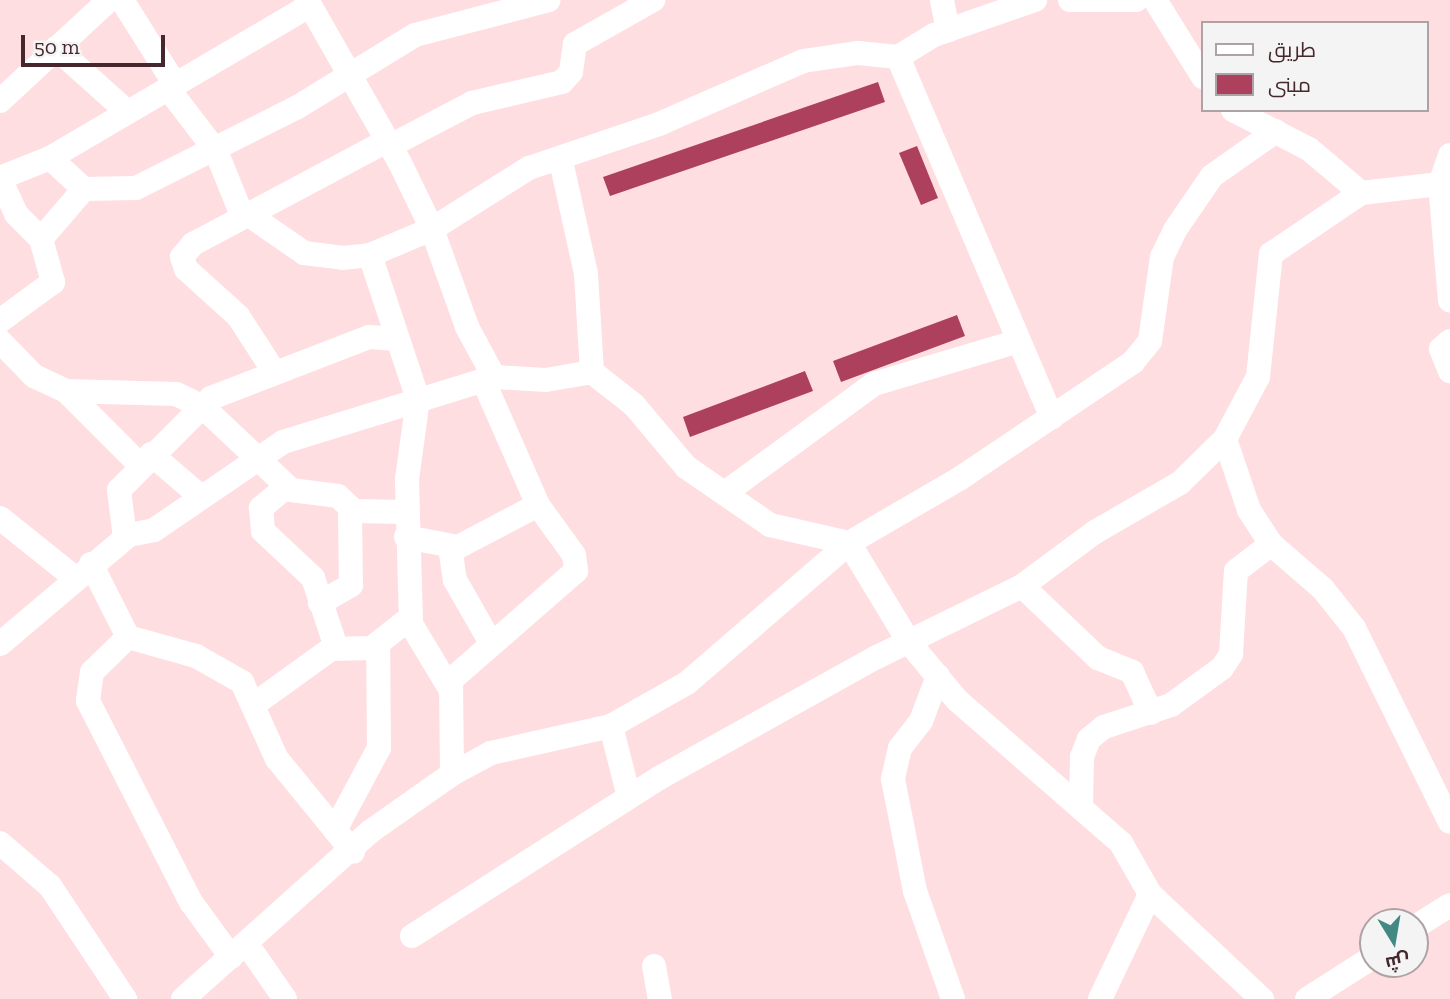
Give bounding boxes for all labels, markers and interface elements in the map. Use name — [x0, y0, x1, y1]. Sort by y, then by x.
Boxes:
scale bar — [24, 21, 168, 65]
legend — [1202, 21, 1429, 112]
text: 50 m — [34, 34, 80, 59]
text: طريق — [1268, 37, 1316, 62]
text: مبنى — [1268, 72, 1311, 97]
north arrow — [1359, 908, 1429, 978]
text: ش — [1384, 949, 1412, 976]

